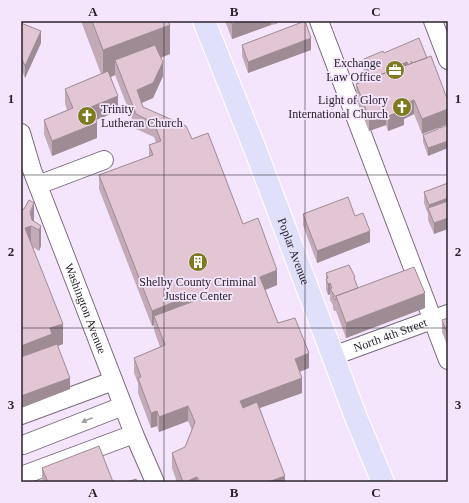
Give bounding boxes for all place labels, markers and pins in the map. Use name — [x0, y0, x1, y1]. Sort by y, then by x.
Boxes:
place label: Exchange Law Office — [326, 56, 381, 84]
office icon: Exchange Law Office — [384, 59, 406, 81]
place label: Light of Glory International Church — [288, 93, 388, 121]
church icon: Light of Glory International Church — [391, 96, 413, 118]
place label: Trinity Lutheran Church — [101, 102, 183, 130]
church icon: Trinity Lutheran Church — [76, 105, 98, 127]
building icon: Shelby County Criminal Justice Center — [187, 251, 209, 273]
place label: Shelby County Criminal Justice Center — [139, 275, 257, 303]

